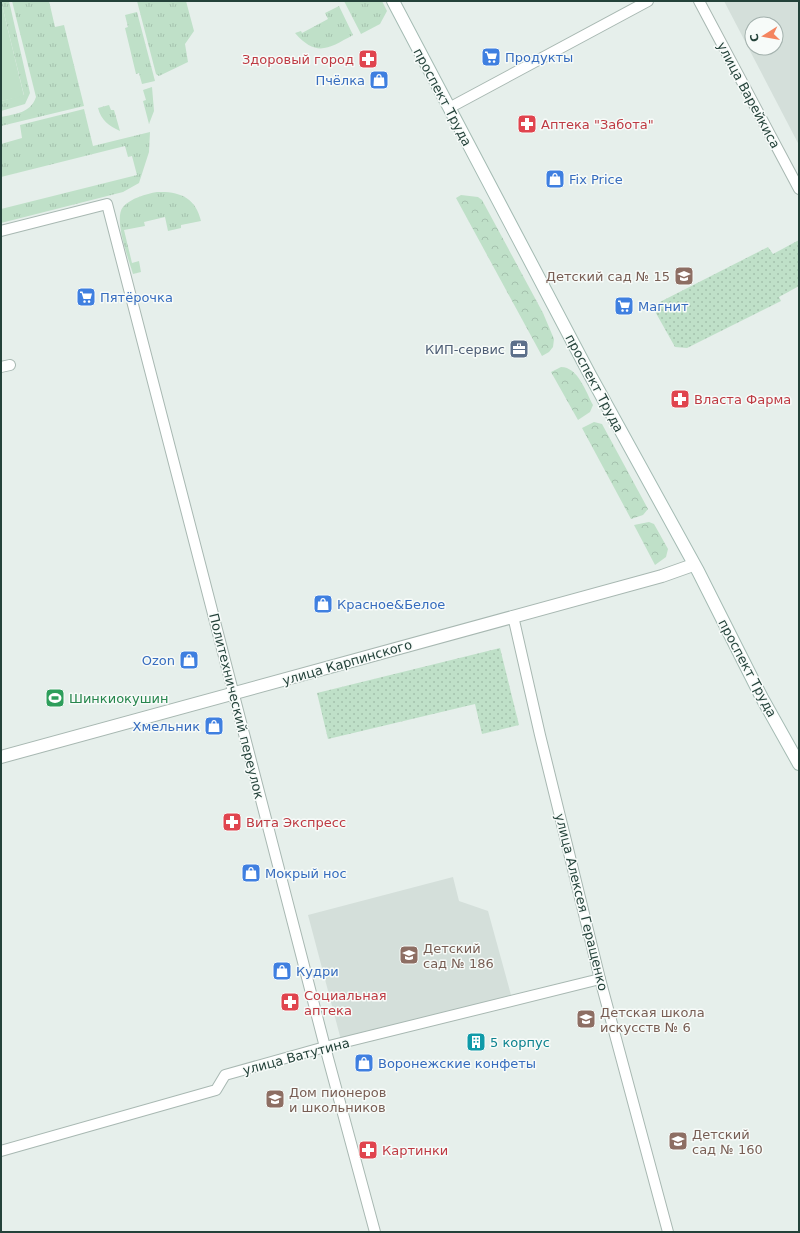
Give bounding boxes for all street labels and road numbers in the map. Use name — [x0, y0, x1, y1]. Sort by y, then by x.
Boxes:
street label: улица Варейкиса — [714, 39, 783, 151]
street label: проспект Труда — [410, 46, 475, 149]
street label: проспект Труда — [562, 332, 627, 435]
street label: Политехнический переулок — [206, 612, 267, 801]
street label: проспект Труда — [715, 617, 780, 720]
street label: улица Карпинского — [281, 637, 414, 688]
street label: улица Алексея Геращенко — [552, 812, 611, 992]
street label: улица Ватутина — [241, 1035, 351, 1078]

